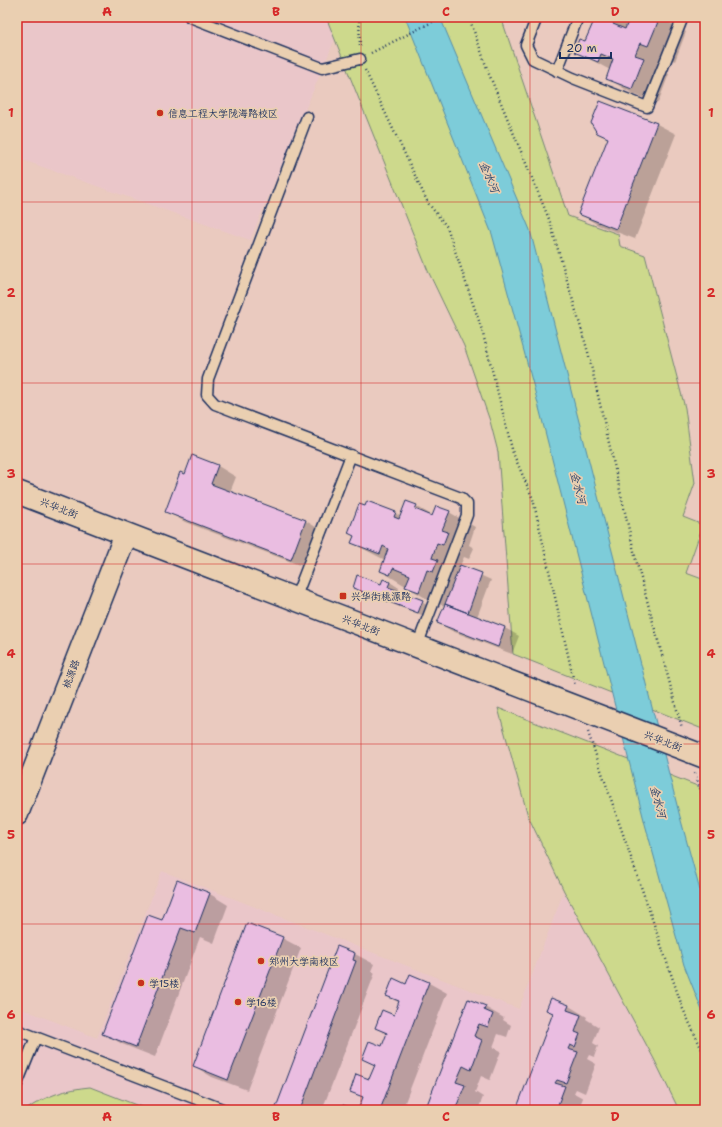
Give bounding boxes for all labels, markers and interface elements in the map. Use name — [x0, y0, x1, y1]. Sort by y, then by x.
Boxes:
text: A — [102, 3, 112, 20]
text: B — [272, 3, 280, 20]
text: C — [442, 3, 450, 20]
text: D — [610, 3, 620, 20]
scale bar — [560, 34, 611, 60]
text: 20 m — [566, 40, 597, 56]
text: 1 — [8, 104, 14, 121]
text: 1 — [708, 104, 714, 121]
place label: 信息工程大学陇海路校区 — [168, 107, 278, 120]
marker: 信息工程大学陇海路校区 — [155, 108, 165, 118]
water label: 金水河 — [476, 159, 503, 197]
text: 2 — [6, 284, 16, 301]
text: 2 — [706, 284, 716, 301]
text: 3 — [6, 465, 16, 482]
text: 3 — [706, 465, 716, 482]
water label: 金水河 — [567, 470, 590, 508]
street label: 兴华北街 — [38, 495, 80, 521]
place label: 兴华街桃源路 — [351, 590, 411, 603]
marker: 兴华街桃源路 — [338, 591, 348, 601]
street label: 兴华北街 — [340, 612, 382, 638]
text: 4 — [6, 645, 16, 662]
text: 4 — [706, 645, 716, 662]
street label: 桃源路 — [60, 658, 82, 690]
street label: 兴华北街 — [642, 728, 684, 754]
water label: 金水河 — [646, 784, 670, 822]
text: 5 — [7, 826, 15, 843]
text: 5 — [707, 826, 715, 843]
place label: 郑州大学南校区 — [269, 955, 339, 968]
marker: 郑州大学南校区 — [256, 956, 266, 966]
place label: 学15楼 — [149, 977, 179, 990]
marker: 学15楼 — [136, 978, 146, 988]
place label: 学16楼 — [246, 996, 277, 1009]
marker: 学16楼 — [233, 997, 243, 1007]
text: 6 — [6, 1006, 16, 1023]
text: 6 — [706, 1006, 716, 1023]
text: A — [102, 1108, 112, 1125]
text: B — [272, 1108, 280, 1125]
text: C — [442, 1108, 450, 1125]
text: D — [610, 1108, 620, 1125]

